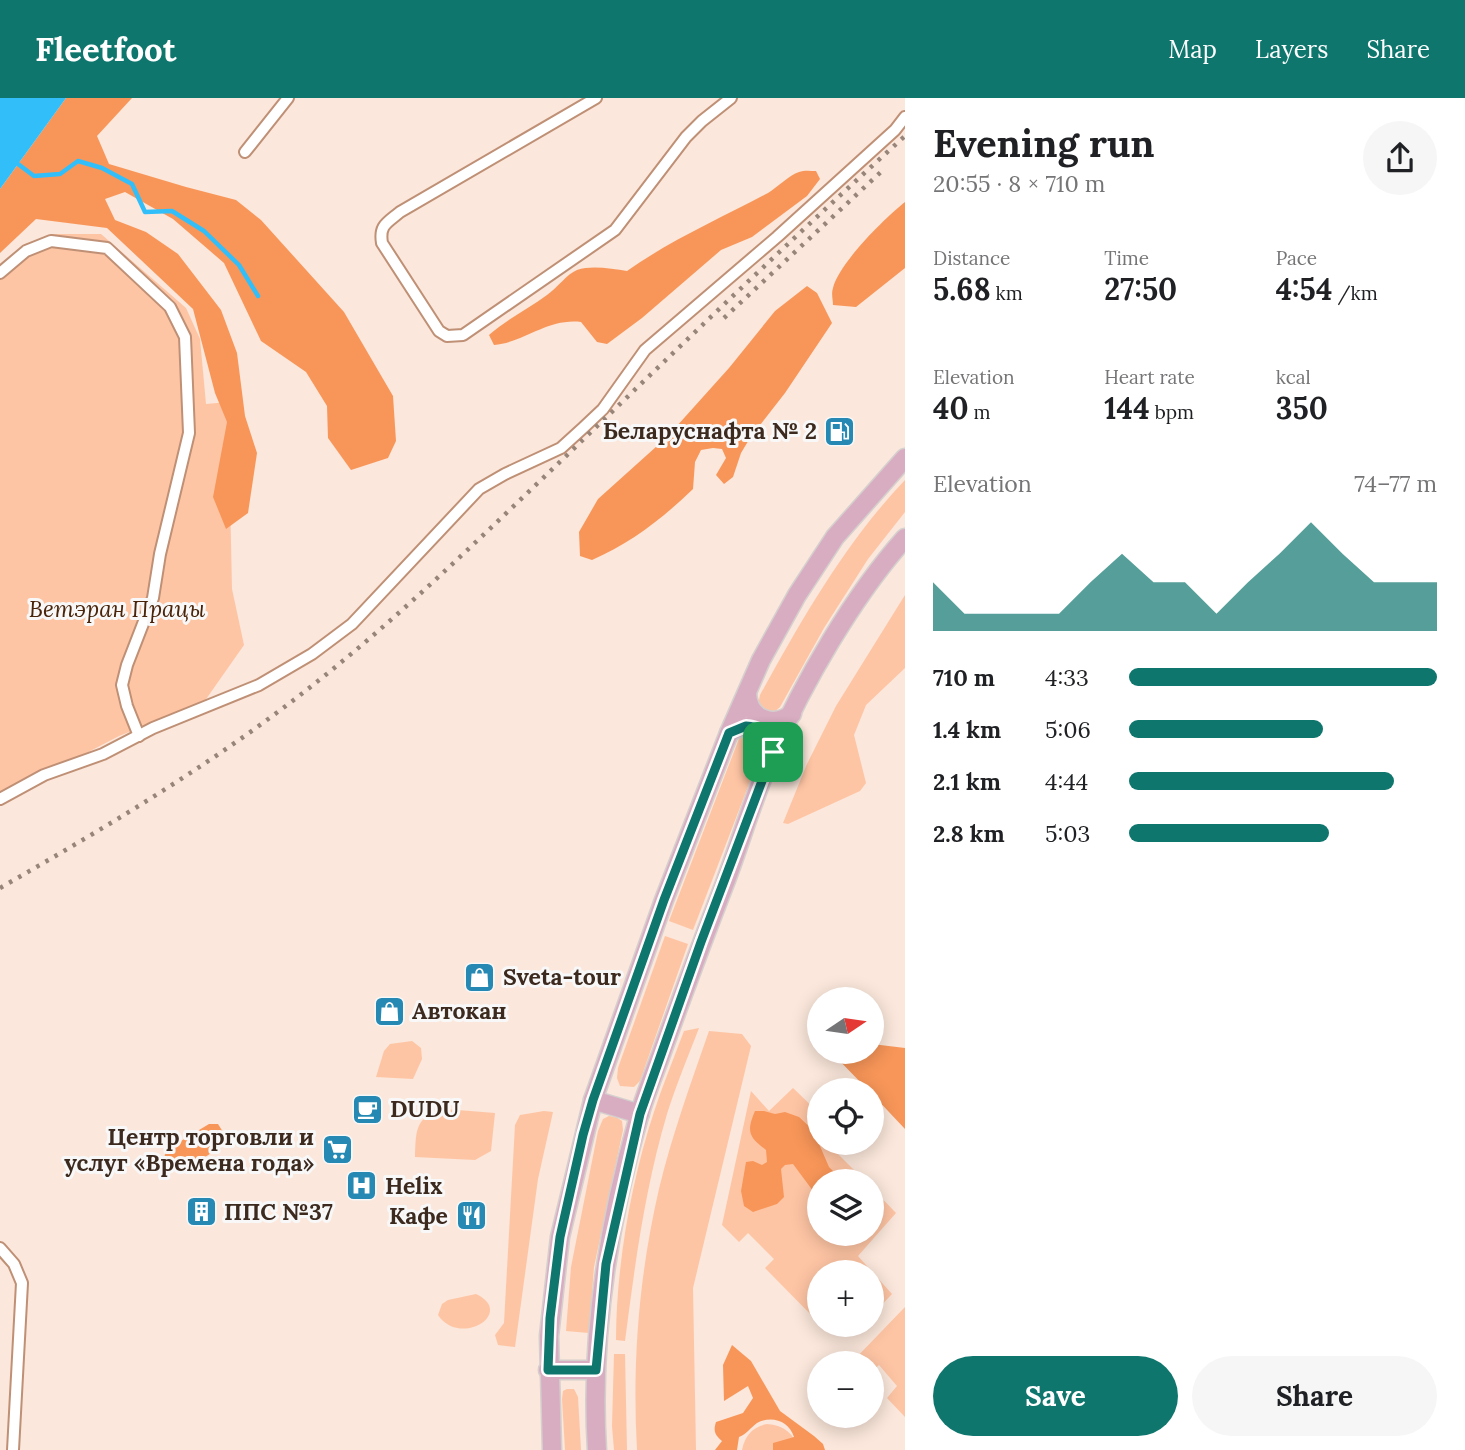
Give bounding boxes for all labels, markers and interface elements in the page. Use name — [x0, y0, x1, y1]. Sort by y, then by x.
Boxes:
text: Fleetfoot — [35, 28, 176, 70]
text: Map — [1168, 34, 1217, 65]
text: Layers — [1255, 34, 1328, 65]
text: Share — [1366, 34, 1430, 65]
text: Evening run — [933, 119, 1155, 167]
button: share — [1363, 121, 1437, 195]
text: 20:55 · 8 × 710 m — [933, 169, 1105, 198]
text: Distance — [933, 246, 1010, 270]
text: Time — [1104, 246, 1149, 270]
text: Pace — [1276, 246, 1317, 270]
text: 5.68 — [933, 270, 991, 308]
text: 27:50 — [1104, 270, 1177, 308]
text: 4:54 — [1276, 270, 1333, 308]
text: km — [991, 281, 1023, 305]
text: /km — [1333, 281, 1378, 305]
text: Elevation — [933, 365, 1015, 389]
text: Heart rate — [1104, 365, 1195, 389]
text: kcal — [1276, 365, 1311, 389]
text: 40 — [933, 389, 969, 427]
text: 144 — [1104, 389, 1150, 427]
text: 350 — [1276, 389, 1328, 427]
text: m — [969, 400, 990, 424]
text: bpm — [1150, 400, 1194, 424]
fuel station icon: Беларуснафта № 2 — [823, 414, 857, 448]
place label: Беларуснафта № 2 — [603, 416, 817, 445]
text: Elevation — [933, 469, 1032, 498]
text: 74–77 m — [1354, 469, 1437, 498]
park label: Ветэран Працы — [29, 594, 206, 623]
text: 710 m — [933, 663, 995, 692]
text: 4:33 — [1045, 663, 1089, 692]
text: 1.4 km — [933, 715, 1001, 744]
text: 5:06 — [1045, 715, 1091, 744]
pin — [743, 722, 803, 782]
icon: arrive — [754, 733, 792, 771]
text: 2.1 km — [933, 767, 1001, 796]
text: 4:44 — [1045, 767, 1088, 796]
text: 2.8 km — [933, 819, 1005, 848]
text: 5:03 — [1045, 819, 1090, 848]
shop icon: Sveta-tour — [463, 960, 497, 994]
place label: Sveta-tour — [503, 962, 621, 991]
north arrow — [807, 987, 884, 1064]
map controls — [807, 987, 884, 1428]
shop icon: Автокан — [372, 994, 406, 1028]
place label: Автокан — [412, 996, 507, 1025]
button: locate — [807, 1078, 884, 1155]
cafe icon: DUDU — [350, 1092, 384, 1126]
place label: DUDU — [390, 1094, 460, 1123]
place label: Центр торговли и услуг «Времена года» — [64, 1122, 314, 1177]
supermarket icon: Центр торговли и услуг «Времена года» — [320, 1133, 354, 1167]
hospital icon: Helix — [345, 1169, 379, 1203]
button: layers — [807, 1169, 884, 1246]
place label: Helix — [385, 1171, 443, 1200]
building icon: ППС №37 — [184, 1195, 218, 1229]
place label: ППС №37 — [224, 1197, 333, 1226]
restaurant icon: Кафе — [454, 1199, 488, 1233]
place label: Кафе — [389, 1201, 448, 1230]
button: + — [807, 1260, 884, 1337]
button: − — [807, 1351, 884, 1428]
button: Save — [933, 1356, 1178, 1436]
button: Share — [1192, 1356, 1437, 1436]

